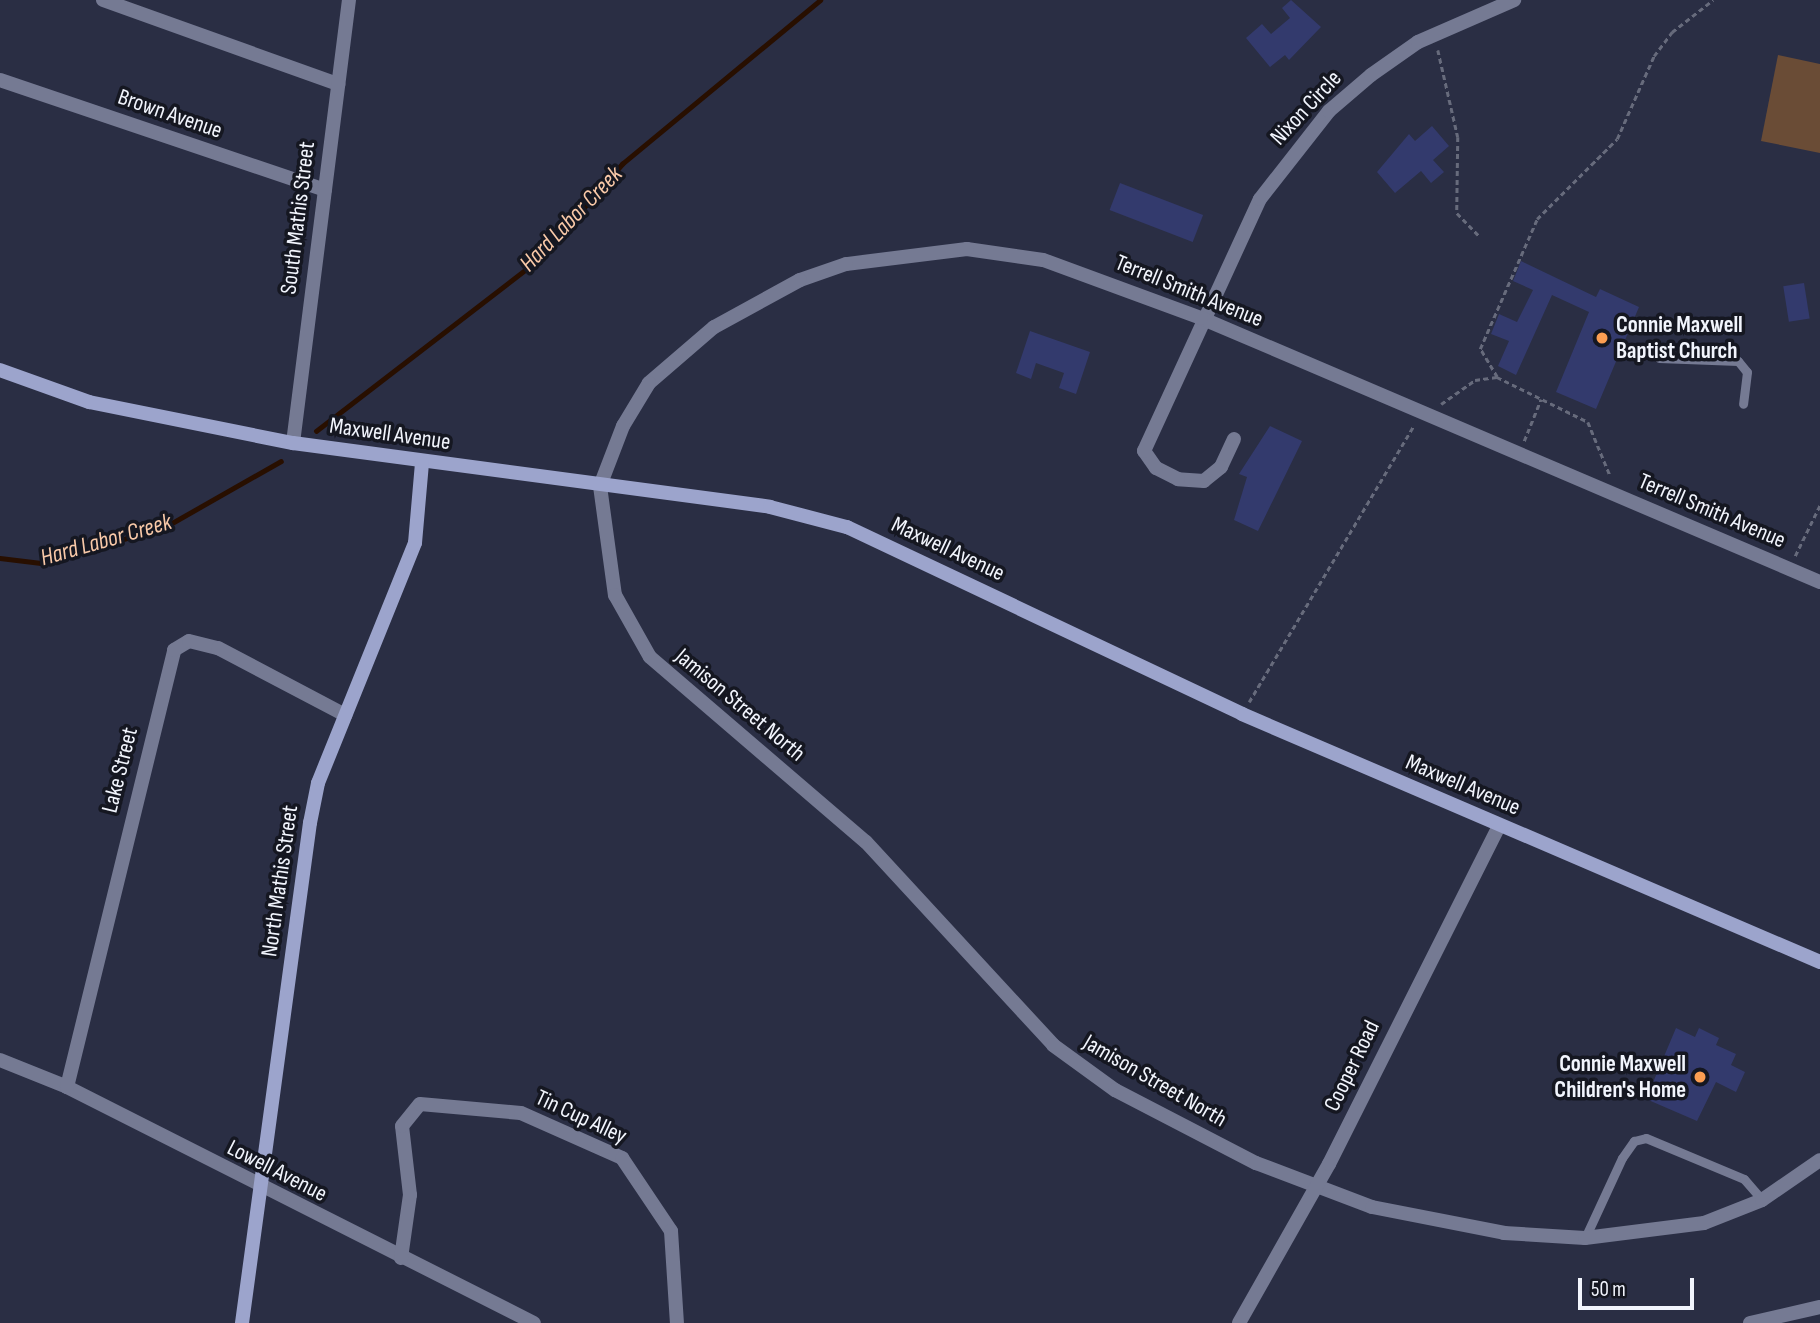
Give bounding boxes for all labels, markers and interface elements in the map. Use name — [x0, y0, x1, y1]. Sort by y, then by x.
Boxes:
street label: Nixon Circle — [1265, 65, 1347, 151]
street label: Brown Avenue — [114, 83, 226, 145]
street label: South Mathis Street — [275, 140, 321, 296]
water label: Hard Labor Creek — [514, 160, 628, 278]
street label: Terrell Smith Avenue — [1111, 249, 1267, 333]
place label: Connie Maxwell Baptist Church — [1616, 311, 1743, 365]
marker: Connie Maxwell Baptist Church — [1594, 330, 1610, 346]
street label: Maxwell Avenue — [328, 412, 452, 456]
street label: Terrell Smith Avenue — [1634, 468, 1790, 554]
water label: Hard Labor Creek — [37, 508, 175, 572]
street label: Maxwell Avenue — [887, 511, 1009, 587]
street label: Jamison Street North — [669, 643, 811, 767]
street label: Lake Street — [96, 724, 144, 816]
street label: Maxwell Avenue — [1402, 749, 1524, 821]
street label: North Mathis Street — [256, 803, 304, 959]
street label: Cooper Road — [1318, 1016, 1386, 1116]
street label: Jamison Street North — [1078, 1029, 1232, 1133]
place label: Connie Maxwell Children's Home — [1554, 1050, 1686, 1104]
marker: Connie Maxwell Children's Home — [1692, 1069, 1708, 1085]
street label: Tin Cup Alley — [531, 1084, 631, 1150]
street label: Lowell Avenue — [223, 1134, 331, 1208]
scale bar — [1582, 1264, 1698, 1308]
text: 50 m — [1591, 1277, 1626, 1302]

